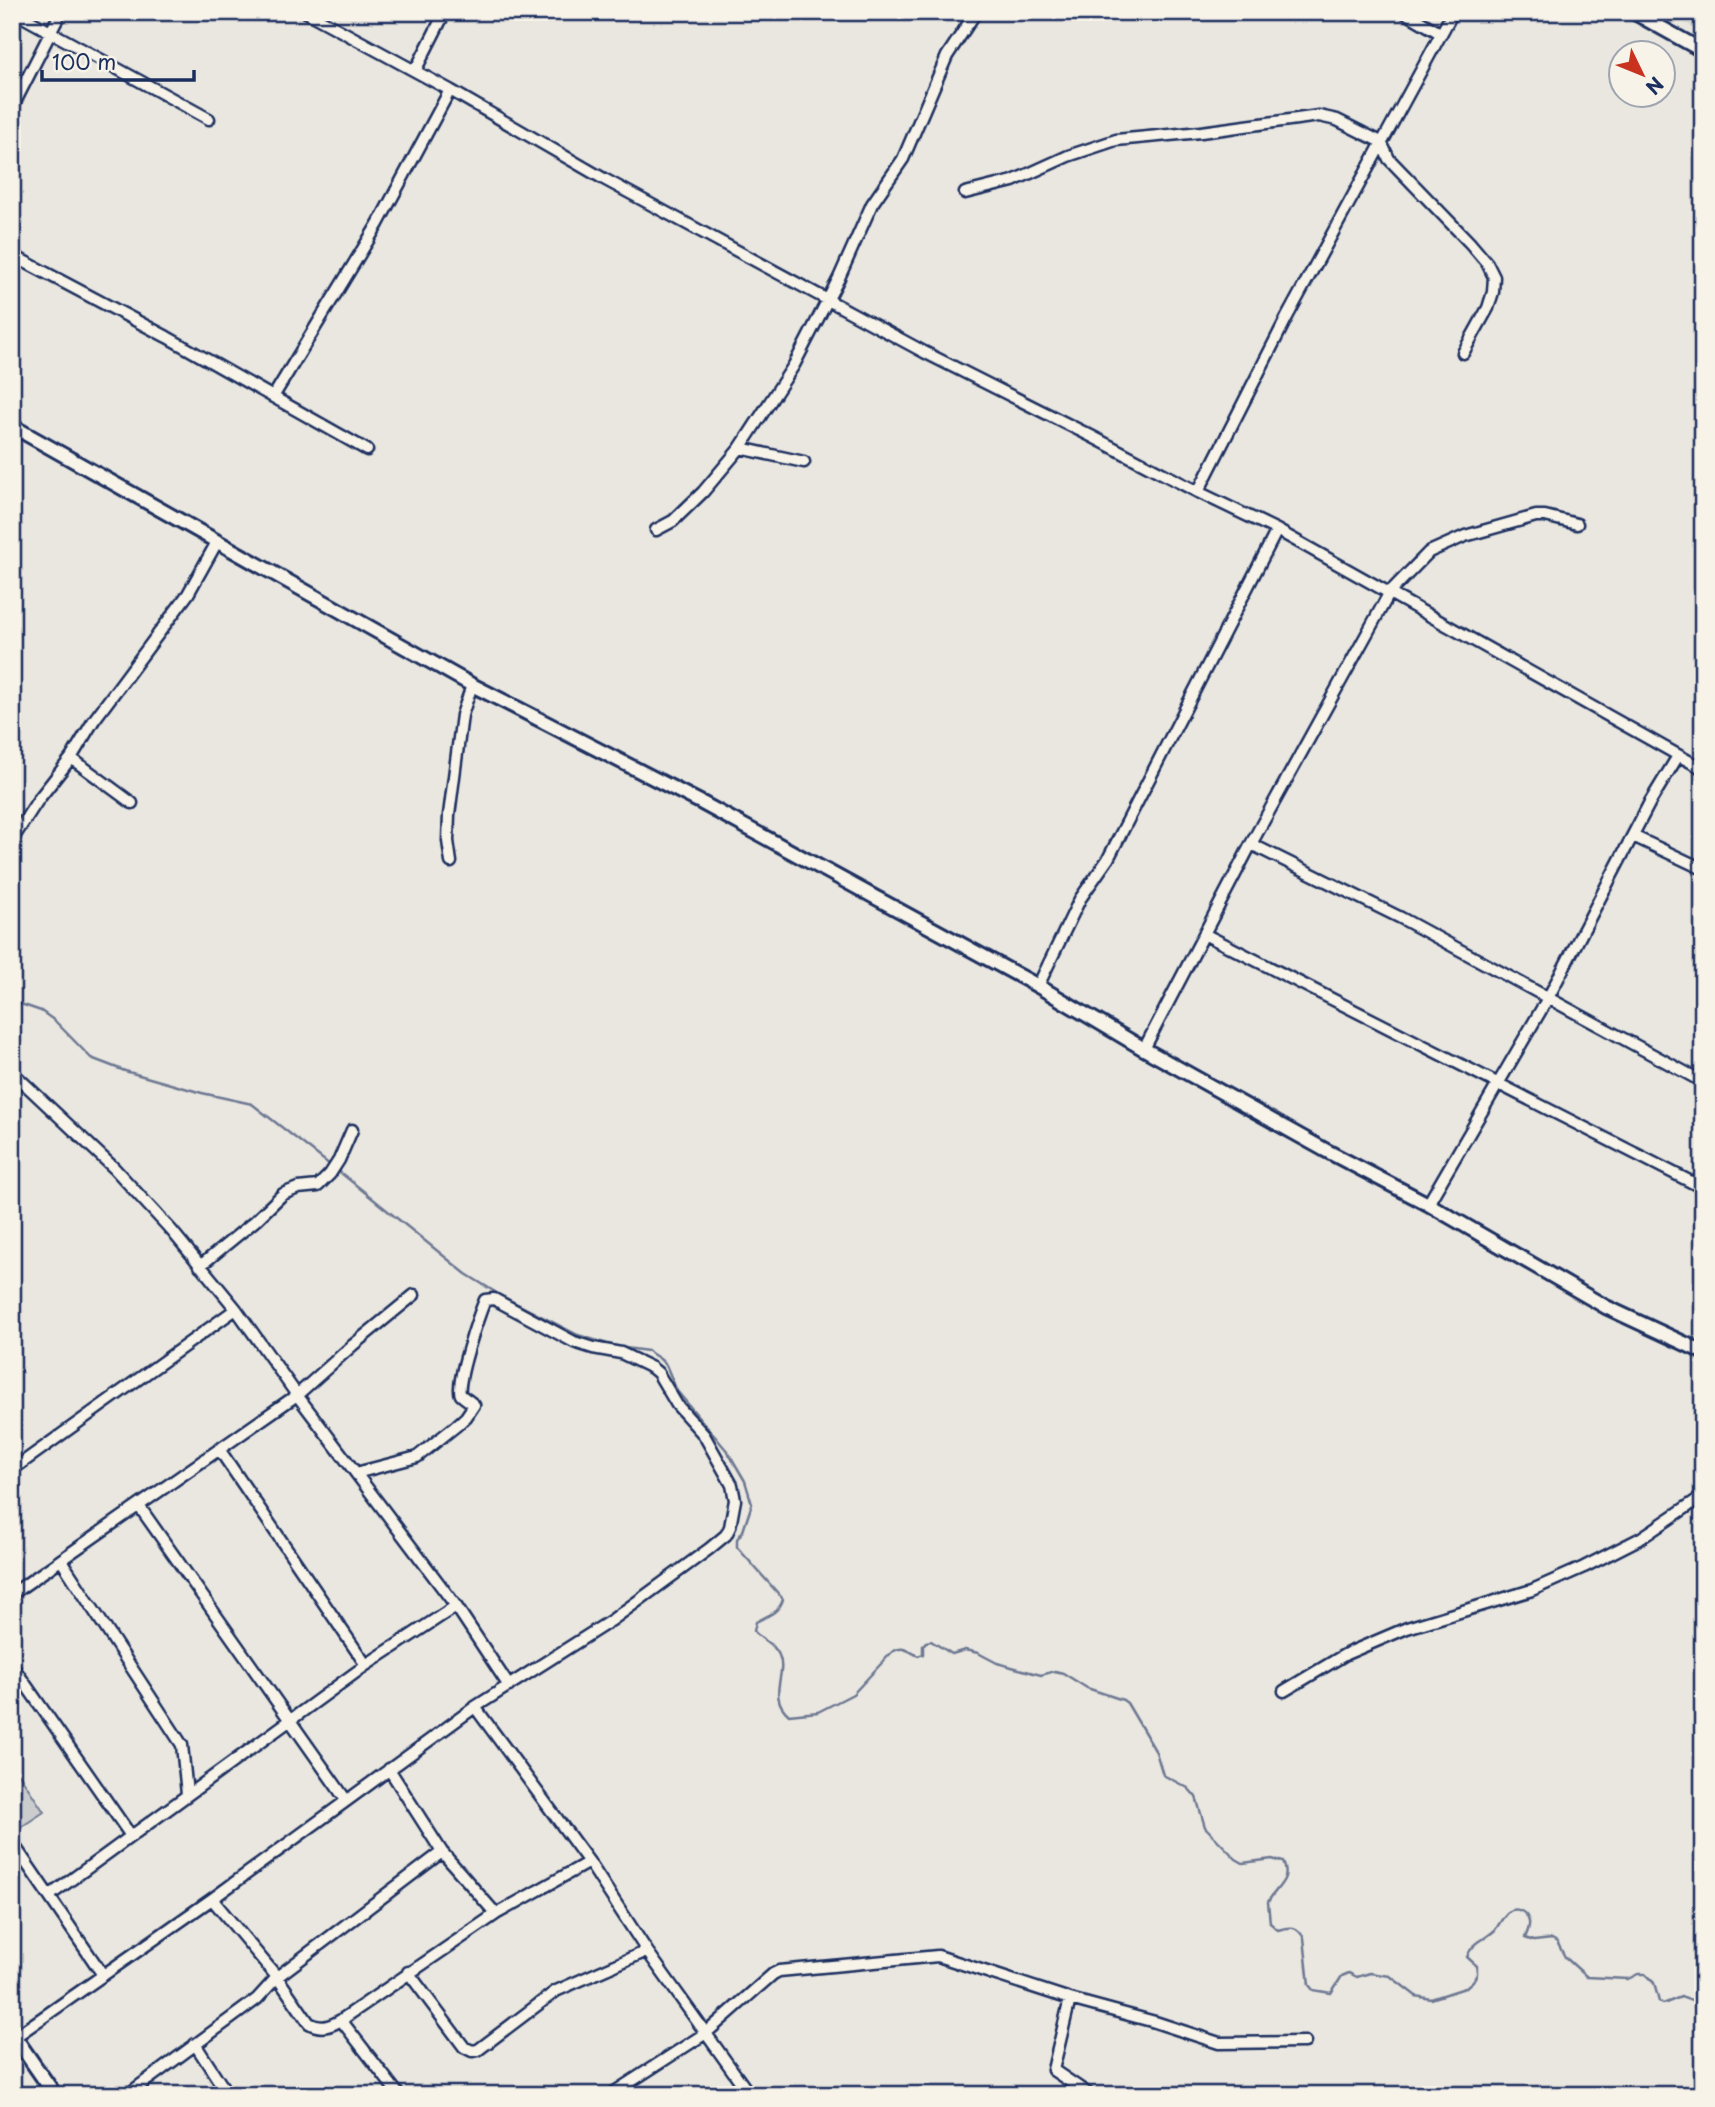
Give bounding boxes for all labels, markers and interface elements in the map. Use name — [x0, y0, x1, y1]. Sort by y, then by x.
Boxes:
scale bar — [42, 38, 194, 82]
north arrow — [1606, 38, 1676, 108]
text: 100 m — [52, 45, 116, 77]
text: N — [1640, 71, 1671, 101]

